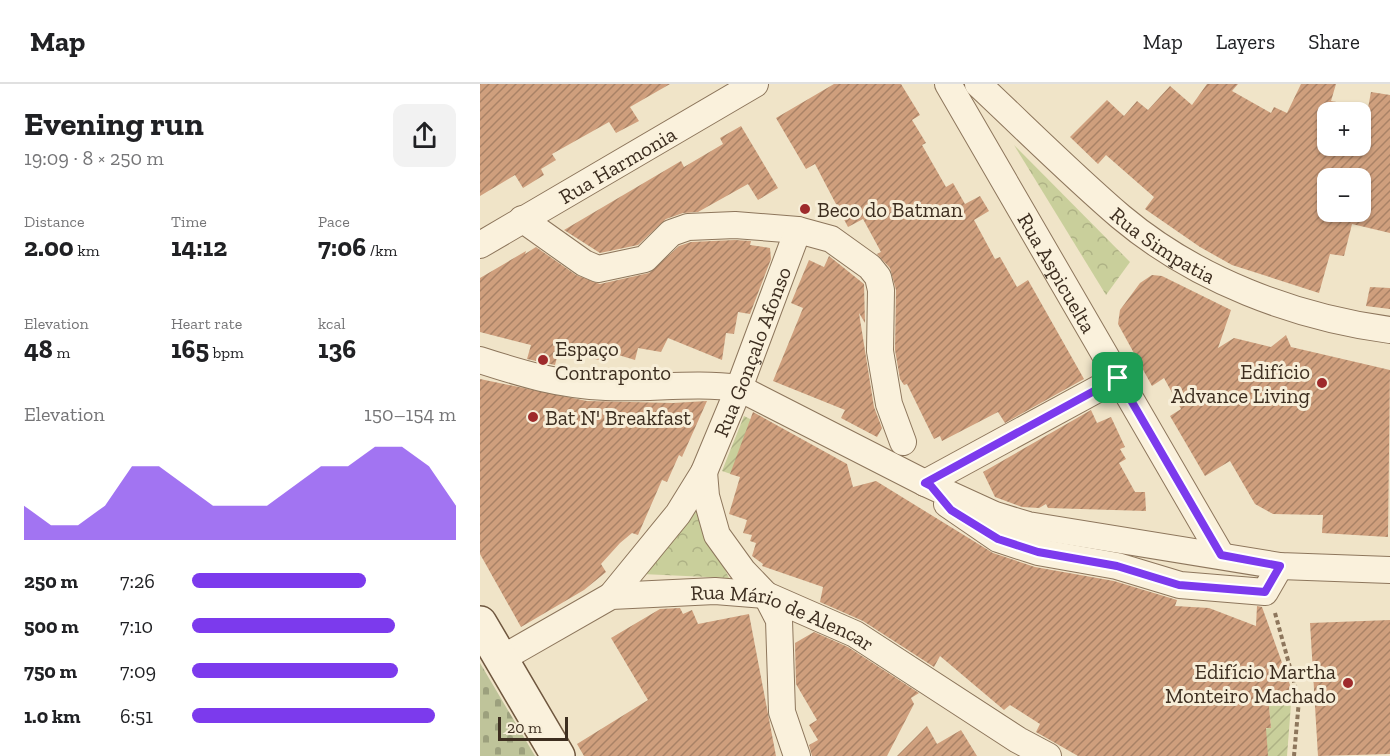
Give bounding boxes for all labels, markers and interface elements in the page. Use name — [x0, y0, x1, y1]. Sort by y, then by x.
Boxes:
text: Map — [30, 25, 85, 58]
text: Map — [1143, 29, 1183, 54]
text: Layers — [1216, 29, 1275, 54]
text: Share — [1308, 29, 1360, 54]
map controls — [1317, 102, 1371, 222]
button: + — [1317, 102, 1371, 156]
text: Evening run — [24, 104, 204, 143]
button: share — [393, 104, 456, 167]
street label: Rua Harmonia — [554, 121, 680, 209]
text: 19:09 · 8 × 250 m — [24, 146, 164, 170]
button: − — [1317, 168, 1371, 222]
place label: Beco do Batman — [817, 197, 963, 222]
street label: Rua Simpatia — [1106, 201, 1220, 288]
marker: Beco do Batman — [798, 202, 812, 216]
street label: Rua Aspicuelta — [1013, 208, 1102, 337]
text: Distance — [24, 212, 85, 231]
text: Time — [171, 212, 207, 231]
text: Pace — [318, 212, 350, 231]
text: 2.00 — [24, 231, 74, 263]
text: 14:12 — [171, 231, 227, 263]
text: 7:06 — [318, 231, 366, 263]
text: km — [74, 241, 100, 260]
text: /km — [366, 241, 397, 260]
street label: Rua Gonçalo Afonso — [708, 263, 796, 440]
text: Elevation — [24, 314, 89, 333]
text: Heart rate — [171, 314, 242, 333]
text: kcal — [318, 314, 345, 333]
text: 48 — [24, 333, 53, 365]
text: 165 — [171, 333, 209, 365]
text: 136 — [318, 333, 356, 365]
place label: Espaço Contraponto — [555, 336, 671, 385]
text: m — [53, 343, 70, 362]
text: bpm — [209, 343, 244, 362]
pin — [1092, 352, 1143, 403]
marker: Espaço Contraponto — [536, 353, 550, 367]
place label: Edifício Advance Living — [1171, 359, 1310, 408]
icon: arrive — [1101, 361, 1134, 394]
marker: Edifício Advance Living — [1315, 376, 1329, 390]
text: Elevation — [24, 402, 105, 426]
text: 150–154 m — [364, 402, 456, 426]
place label: Bat N' Breakfast — [545, 405, 691, 430]
marker: Bat N' Breakfast — [526, 410, 540, 424]
text: 250 m — [24, 569, 78, 593]
text: 7:26 — [120, 569, 155, 593]
street label: Rua Mário de Alencar — [690, 579, 879, 656]
text: 500 m — [24, 614, 79, 638]
text: 7:10 — [120, 614, 153, 638]
text: 750 m — [24, 659, 77, 683]
text: 7:09 — [120, 659, 156, 683]
place label: Edifício Martha Monteiro Machado — [1165, 659, 1336, 708]
marker: Edifício Martha Monteiro Machado — [1341, 676, 1355, 690]
text: 1.0 km — [24, 704, 80, 728]
text: 6:51 — [120, 704, 153, 728]
scale bar — [498, 714, 568, 742]
text: 20 m — [507, 718, 542, 737]

